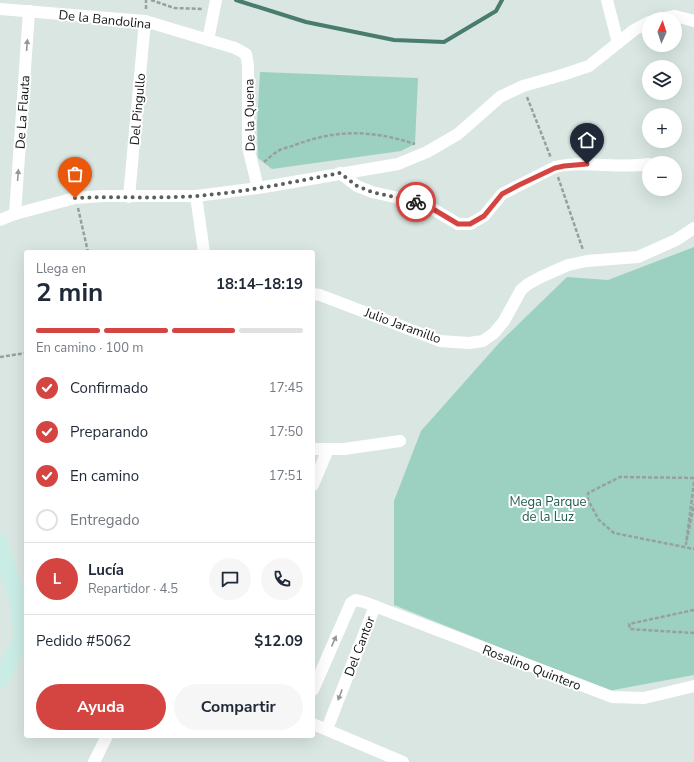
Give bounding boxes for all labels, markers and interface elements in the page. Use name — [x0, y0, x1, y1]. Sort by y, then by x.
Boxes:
street label: De la Bandolina — [58, 6, 152, 34]
north arrow — [642, 12, 682, 52]
map controls — [642, 12, 682, 196]
one-way arrow — [23, 39, 30, 51]
button: layers — [642, 60, 682, 100]
street label: Del Pingullo — [126, 72, 150, 146]
street label: De La Flauta — [11, 75, 35, 150]
street label: De la Quena — [240, 79, 260, 151]
button: + — [642, 108, 682, 148]
pin — [570, 123, 604, 164]
icon: home — [576, 129, 598, 151]
button: − — [642, 156, 682, 196]
pin — [58, 157, 92, 198]
icon: bag — [64, 163, 86, 185]
one-way arrow — [15, 169, 22, 181]
courier — [396, 182, 436, 222]
icon: bike — [405, 191, 427, 213]
text: Llega en — [36, 260, 86, 278]
text: 18:14–18:19 — [216, 274, 303, 294]
text: 2 min — [36, 275, 103, 310]
street label: Julio Jaramillo — [361, 303, 444, 348]
text: En camino · 100 m — [36, 339, 143, 357]
icon: check — [36, 377, 58, 399]
text: Confirmado — [70, 378, 148, 398]
text: 17:45 — [269, 379, 303, 397]
icon: check — [36, 421, 58, 443]
text: Preparando — [70, 422, 148, 442]
text: 17:50 — [269, 423, 303, 441]
icon: check — [36, 465, 58, 487]
text: En camino — [70, 466, 139, 486]
text: 17:51 — [269, 467, 303, 485]
park label: Mega Parque de la Luz — [509, 493, 587, 526]
text: Entregado — [70, 510, 140, 530]
button: chat — [209, 558, 251, 600]
button: phone — [261, 558, 303, 600]
text: Lucía — [88, 560, 124, 580]
text: L — [53, 569, 61, 589]
text: Repartidor · 4.5 — [88, 580, 178, 598]
street label: Del Cantor — [340, 613, 380, 679]
text: Pedido #5062 — [36, 631, 131, 651]
text: $12.09 — [254, 631, 303, 651]
one-way arrow — [331, 636, 337, 647]
street label: Rosalino Quintero — [480, 641, 584, 695]
button: Ayuda — [36, 684, 166, 730]
button: Compartir — [174, 684, 303, 730]
one-way arrow — [337, 689, 343, 701]

